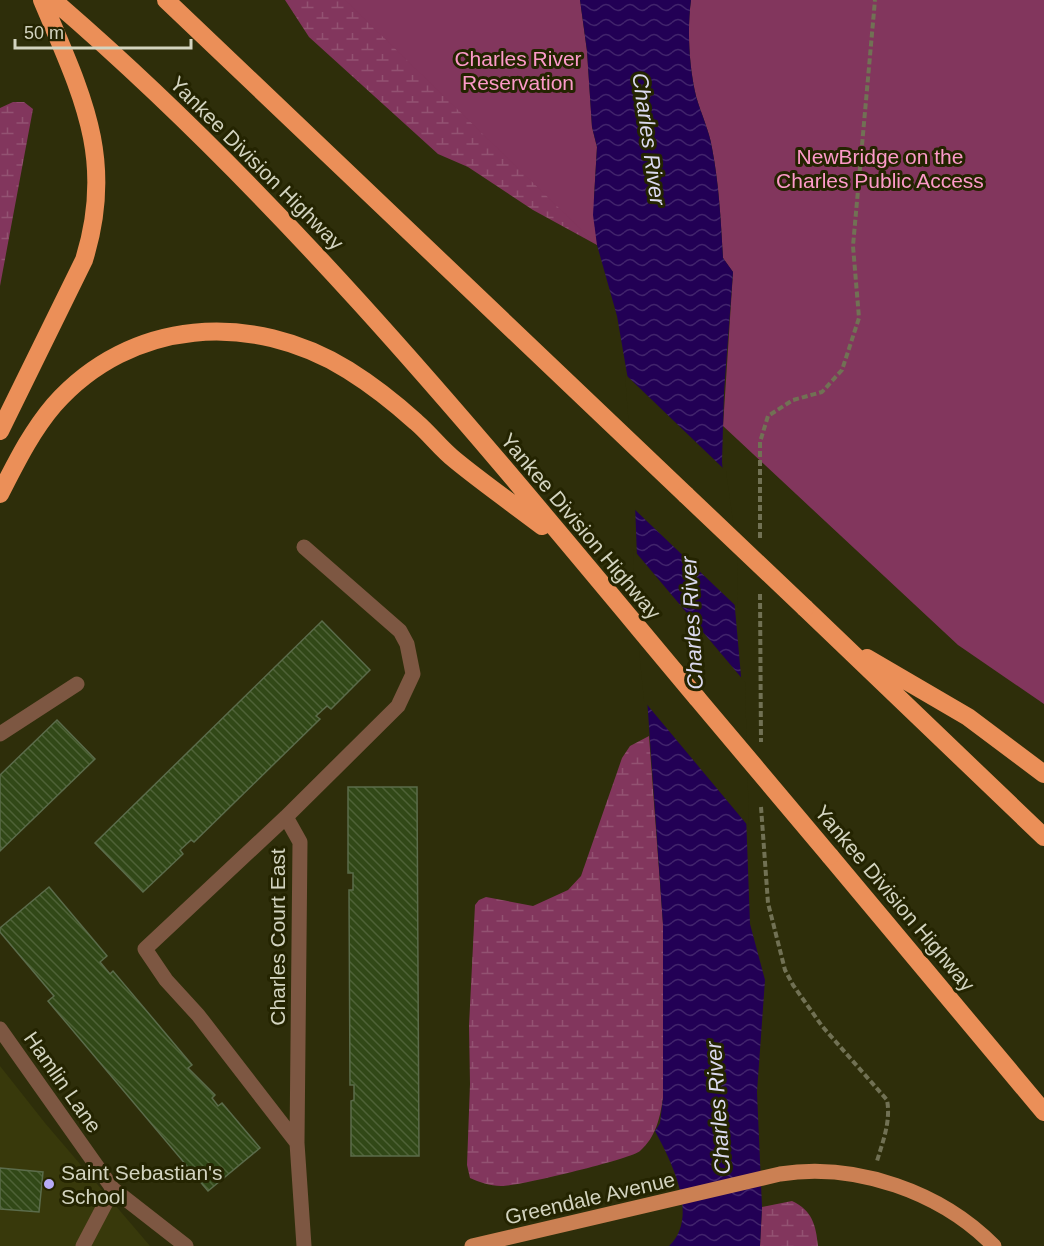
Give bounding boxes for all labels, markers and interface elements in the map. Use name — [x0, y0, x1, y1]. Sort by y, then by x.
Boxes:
scale bar — [15, 12, 190, 50]
text: 50 m — [24, 23, 64, 43]
park label: Charles River Reservation — [454, 47, 582, 94]
water label: Charles River — [627, 71, 671, 208]
street label: Yankee Division Highway — [166, 72, 349, 255]
park label: NewBridge on the Charles Public Access — [776, 145, 984, 192]
street label: Yankee Division Highway — [497, 428, 666, 624]
water label: Charles River — [676, 554, 708, 690]
street label: Yankee Division Highway — [811, 800, 980, 996]
street label: Charles Court East — [266, 848, 289, 1026]
street label: Hamlin Lane — [20, 1027, 106, 1137]
water label: Charles River — [701, 1039, 735, 1175]
place label: Saint Sebastian's School — [61, 1161, 223, 1208]
street label: Greendale Avenue — [503, 1167, 677, 1229]
marker: Saint Sebastian's School — [42, 1177, 56, 1191]

